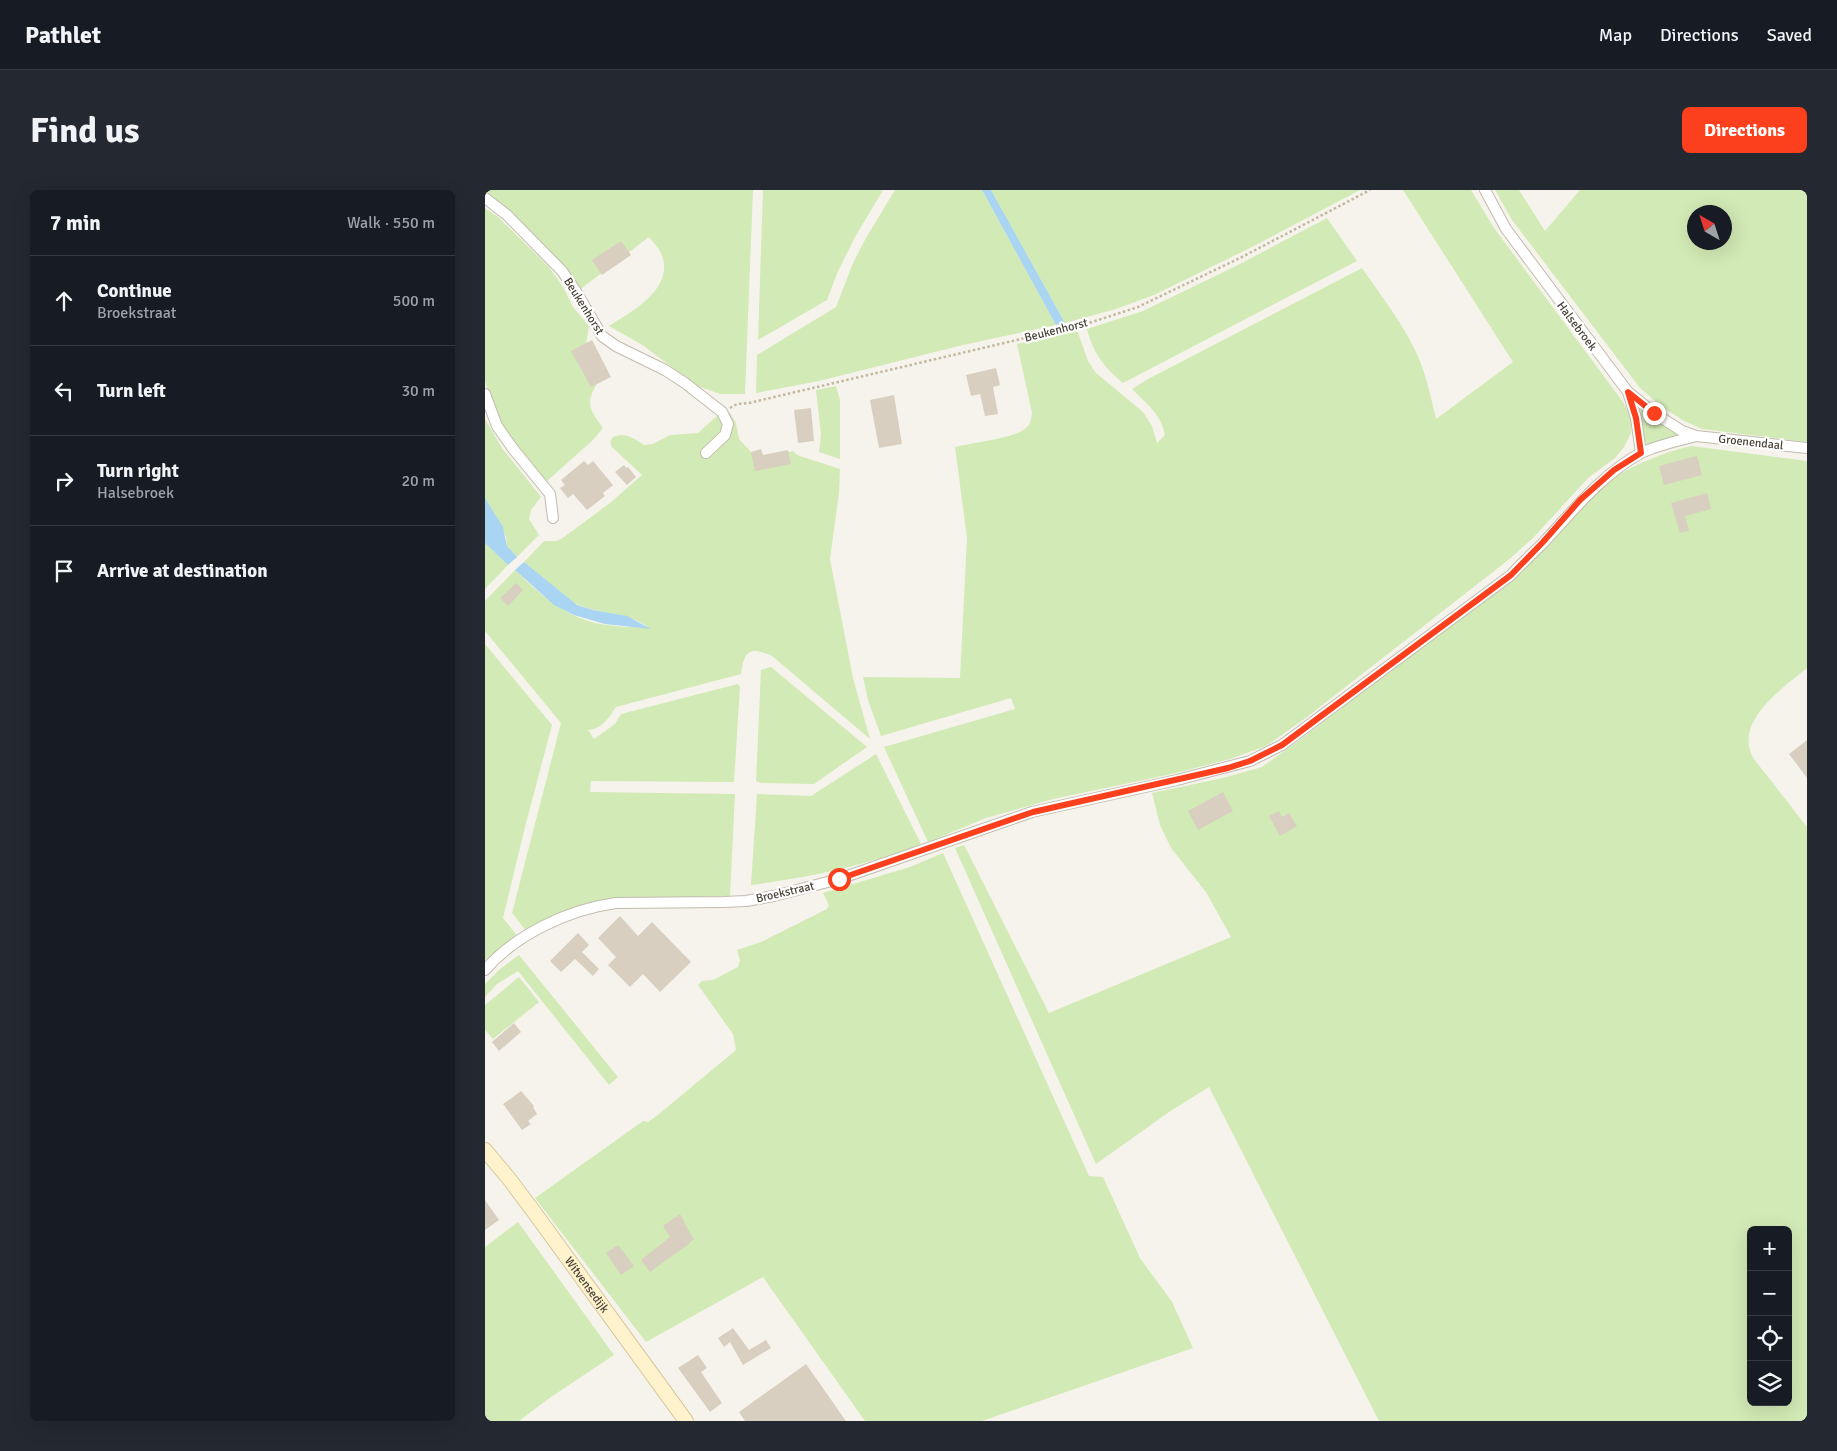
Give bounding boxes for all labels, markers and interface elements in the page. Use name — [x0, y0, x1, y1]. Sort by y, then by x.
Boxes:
text: Pathlet — [25, 20, 101, 50]
text: Map — [1599, 24, 1632, 46]
text: Directions — [1660, 24, 1739, 46]
text: Saved — [1767, 24, 1812, 46]
button: Directions — [1682, 107, 1807, 153]
text: Find us — [30, 109, 140, 152]
north arrow — [1687, 205, 1732, 250]
text: 7 min — [50, 210, 101, 236]
text: Walk · 550 m — [347, 213, 435, 233]
street label: Beukenhorst — [560, 275, 607, 338]
text: Continue — [97, 279, 172, 303]
icon: ahead — [50, 287, 78, 315]
text: 500 m — [393, 291, 435, 311]
street label: Halsebroek — [1553, 299, 1600, 354]
text: Broekstraat — [97, 303, 176, 323]
street label: Beukenhorst — [1023, 315, 1089, 346]
icon: left — [50, 377, 78, 405]
text: Turn left — [97, 379, 166, 403]
text: 30 m — [401, 381, 435, 401]
route end — [1643, 402, 1666, 425]
street label: Groenendaal — [1718, 432, 1785, 453]
text: Turn right — [97, 459, 179, 483]
icon: right — [50, 467, 78, 495]
text: 20 m — [401, 471, 435, 491]
text: Halsebroek — [97, 483, 174, 503]
icon: arrive — [50, 557, 78, 585]
text: Arrive at destination — [97, 559, 268, 583]
route start — [828, 868, 851, 891]
street label: Broekstraat — [754, 878, 816, 906]
map controls — [1747, 1226, 1792, 1406]
button: + — [1747, 1226, 1792, 1271]
street label: Witvensedijk — [561, 1254, 612, 1316]
button: − — [1747, 1271, 1792, 1316]
button: locate — [1747, 1316, 1792, 1361]
button: layers — [1747, 1361, 1792, 1406]

